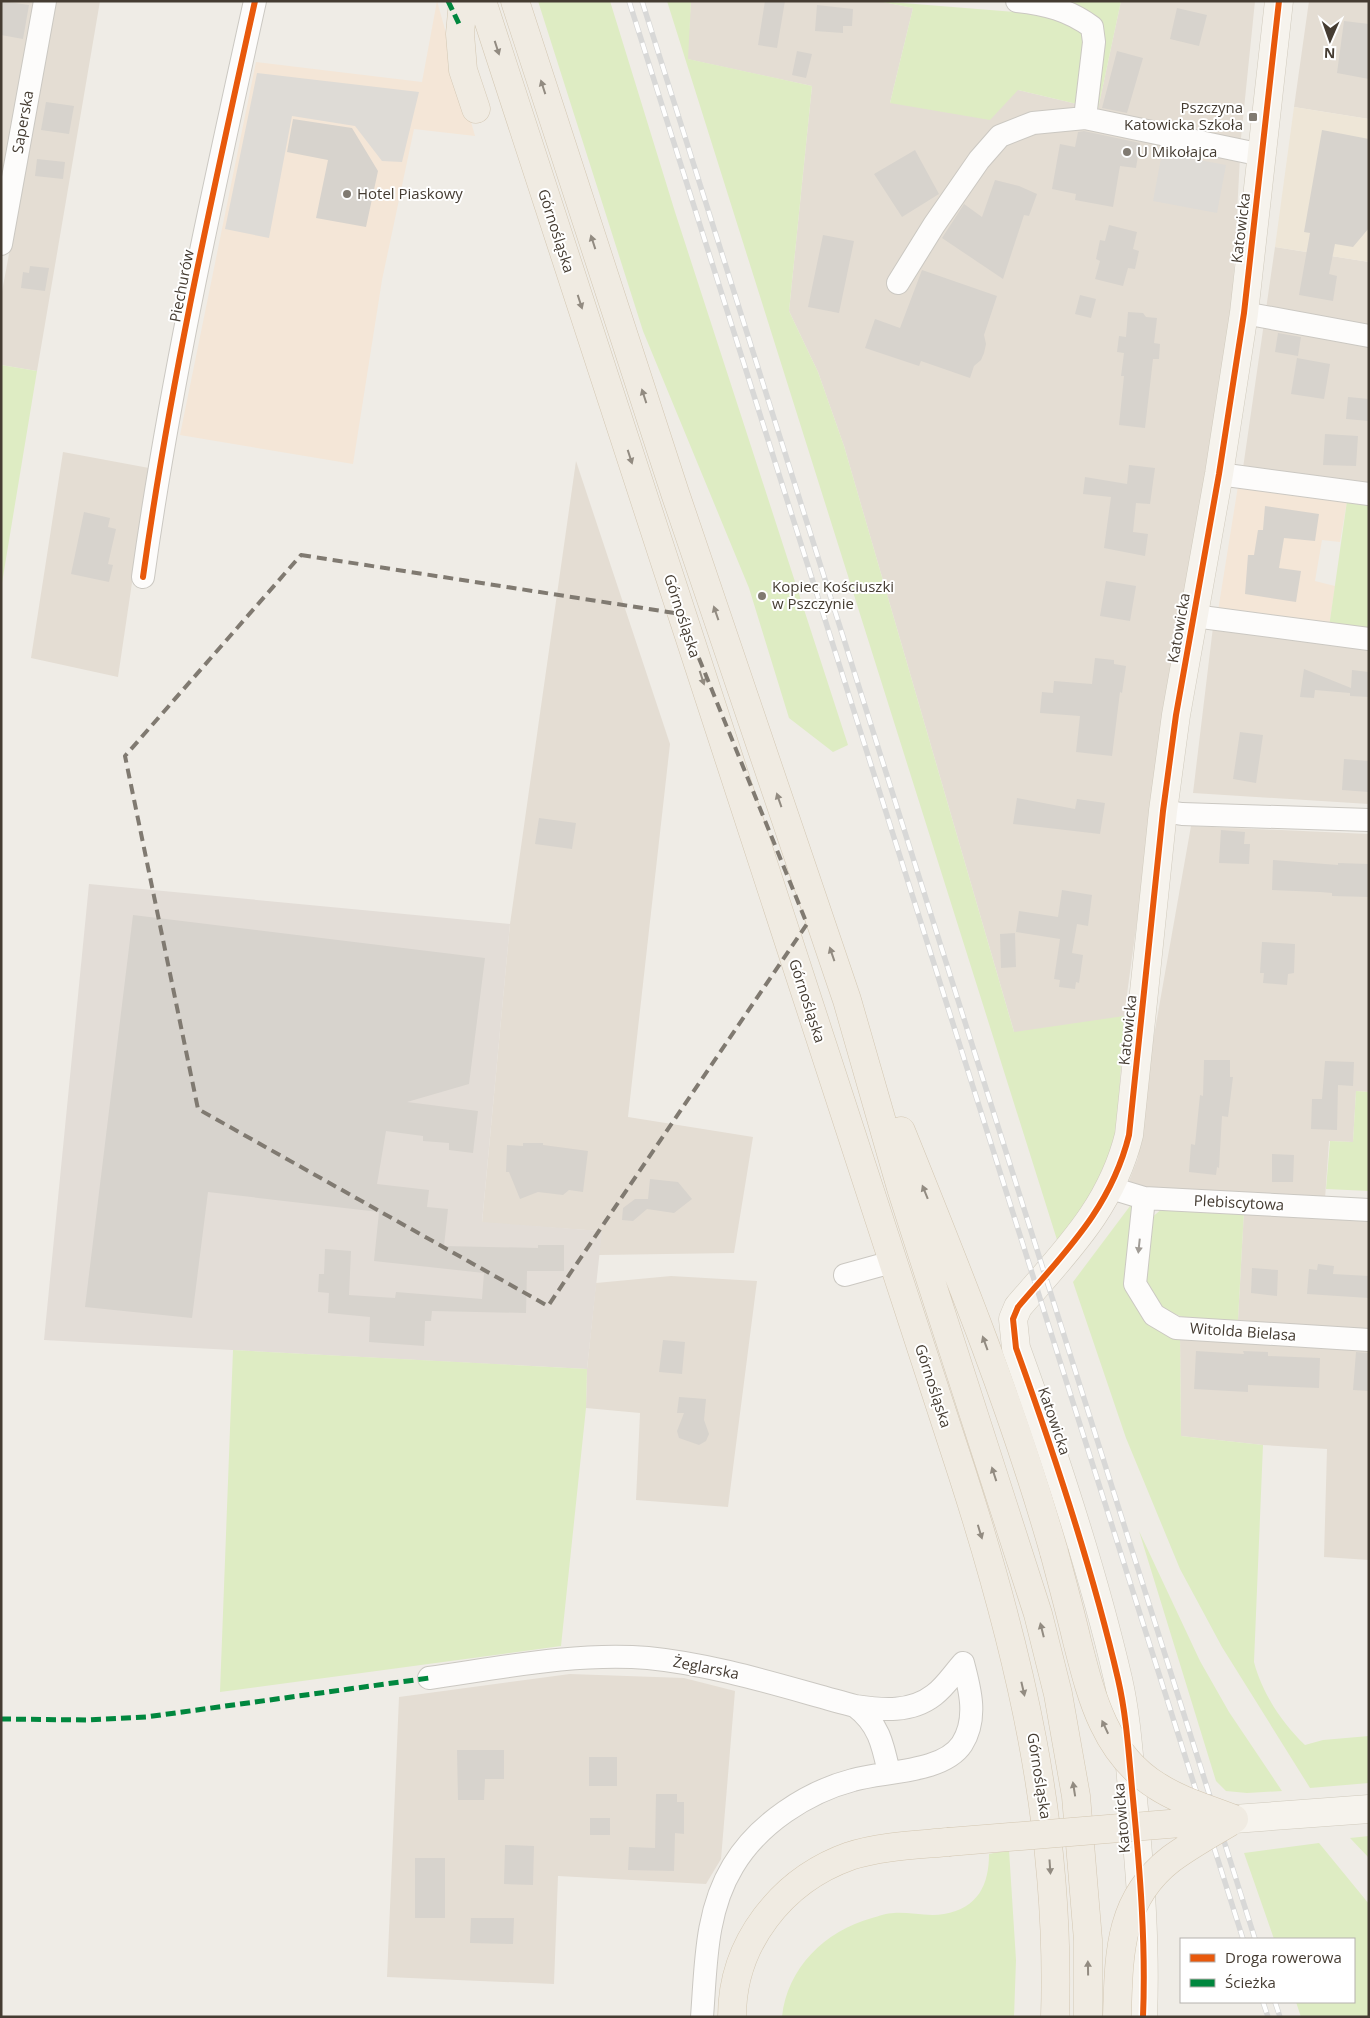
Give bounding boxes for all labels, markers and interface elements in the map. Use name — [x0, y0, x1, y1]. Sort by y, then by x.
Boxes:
north arrow — [1305, 15, 1355, 65]
one-way arrow — [494, 40, 501, 55]
text: N — [1324, 44, 1336, 63]
one-way arrow — [539, 80, 546, 95]
street label: Saperska — [7, 89, 37, 155]
place label: Pszczyna Katowicka Szkoła — [1124, 97, 1243, 134]
marker: Pszczyna Katowicka Szkoła — [1247, 111, 1259, 123]
place label: U Mikołajca — [1137, 141, 1217, 161]
marker: U Mikołajca — [1121, 146, 1133, 158]
place label: Hotel Piaskowy — [357, 183, 463, 203]
street label: Górnośląska — [534, 186, 580, 275]
marker: Hotel Piaskowy — [341, 188, 353, 200]
street label: Katowicka — [1226, 192, 1254, 264]
one-way arrow — [589, 234, 597, 249]
street label: Piechurów — [164, 247, 198, 324]
one-way arrow — [576, 295, 584, 310]
one-way arrow — [639, 389, 647, 404]
one-way arrow — [627, 449, 634, 464]
street label: Górnośląska — [660, 571, 706, 660]
place label: Kopiec Kościuszki w Pszczynie — [772, 576, 894, 613]
marker: Kopiec Kościuszki w Pszczynie — [756, 590, 768, 602]
street label: Katowicka — [1162, 591, 1194, 664]
one-way arrow — [712, 606, 719, 621]
one-way arrow — [698, 670, 706, 685]
one-way arrow — [775, 793, 783, 808]
one-way arrow — [827, 946, 835, 961]
street label: Górnośląska — [785, 956, 831, 1045]
street label: Katowicka — [1113, 994, 1141, 1066]
one-way arrow — [921, 1185, 929, 1199]
street label: Plebiscytowa — [1193, 1190, 1285, 1214]
one-way arrow — [1134, 1238, 1142, 1254]
street label: Witolda Bielasa — [1189, 1317, 1297, 1345]
one-way arrow — [981, 1335, 989, 1350]
street label: Górnośląska — [911, 1341, 957, 1430]
street label: Katowicka — [1034, 1384, 1076, 1457]
one-way arrow — [990, 1466, 998, 1481]
one-way arrow — [977, 1525, 985, 1540]
one-way arrow — [1038, 1622, 1046, 1637]
street label: Żeglarska — [672, 1651, 741, 1683]
one-way arrow — [1019, 1681, 1027, 1696]
one-way arrow — [1100, 1720, 1108, 1734]
street label: Górnośląska — [1023, 1731, 1057, 1820]
one-way arrow — [1070, 1780, 1078, 1796]
street label: Katowicka — [1108, 1782, 1134, 1854]
one-way arrow — [1047, 1859, 1055, 1875]
legend — [1180, 1938, 1355, 2003]
text: Droga rowerowa — [1225, 1947, 1342, 1967]
one-way arrow — [1084, 1960, 1092, 1976]
text: Ścieżka — [1225, 1972, 1276, 1992]

